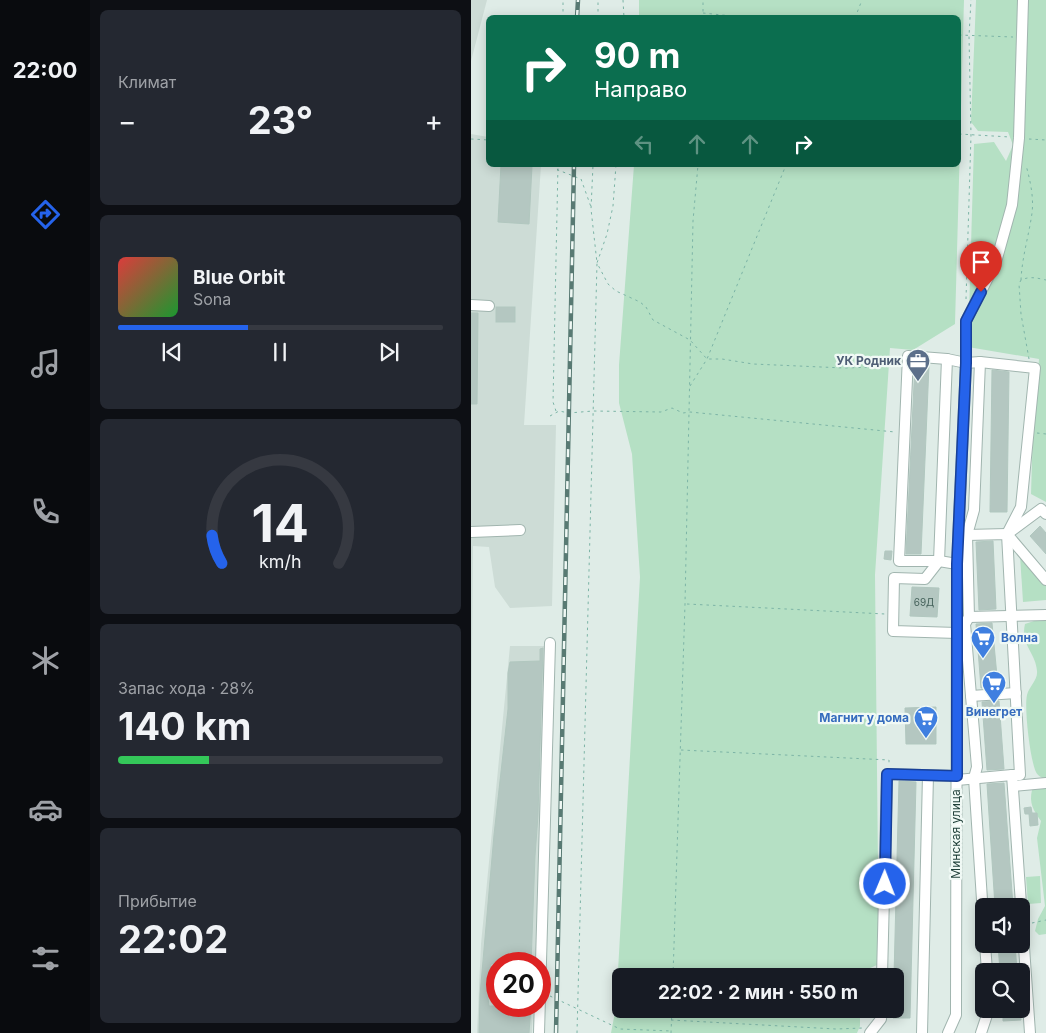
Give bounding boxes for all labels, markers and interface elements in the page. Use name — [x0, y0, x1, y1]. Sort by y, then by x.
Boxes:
text: 90 m — [594, 34, 681, 76]
icon: right — [511, 35, 576, 100]
text: 22:00 — [13, 57, 77, 83]
text: Климат — [118, 72, 176, 92]
text: Направо — [594, 76, 687, 102]
text: 23° — [248, 97, 313, 143]
text: − — [118, 104, 137, 138]
text: + — [424, 104, 443, 138]
icon: left — [630, 130, 658, 158]
icon: ahead — [683, 130, 711, 158]
icon: ahead — [736, 130, 764, 158]
icon: right — [789, 130, 817, 158]
icon: directions — [28, 197, 63, 232]
pin — [960, 241, 1002, 292]
icon: arrive — [967, 248, 995, 276]
text: Blue Orbit — [193, 266, 285, 289]
text: Sona — [193, 289, 231, 309]
icon: previous — [158, 338, 186, 366]
icon: pause — [266, 338, 294, 366]
icon: next — [375, 338, 403, 366]
icon: music — [28, 346, 63, 381]
office icon: УК Родник — [905, 348, 931, 382]
place label: УК Родник — [836, 353, 901, 368]
text: 14 — [252, 492, 309, 555]
icon: phone — [28, 494, 63, 529]
text: km/h — [259, 551, 302, 572]
house number: 69Д — [914, 596, 934, 608]
supermarket icon: Волна — [970, 625, 996, 659]
place label: Волна — [1001, 630, 1038, 645]
icon: climate — [28, 643, 63, 678]
supermarket icon: Винегрет — [981, 670, 1007, 704]
text: Запас хода · 28% — [118, 678, 255, 698]
text: 140 km — [118, 703, 251, 749]
place label: Винегрет — [966, 704, 1022, 719]
supermarket icon: Магнит у дома — [913, 705, 939, 739]
place label: Магнит у дома — [819, 710, 909, 725]
street label: Минская улица — [948, 789, 963, 879]
icon: car — [28, 792, 63, 827]
position arrow — [858, 857, 910, 909]
text: Прибытие — [118, 891, 197, 911]
map controls — [975, 898, 1030, 1018]
button: sound — [975, 898, 1030, 953]
text: 22:02 — [118, 916, 228, 962]
icon: filters — [28, 941, 63, 976]
speed limit sign: 20 — [486, 952, 551, 1017]
button: search — [975, 963, 1030, 1018]
text: 22:02 · 2 мин · 550 m — [658, 981, 858, 1004]

